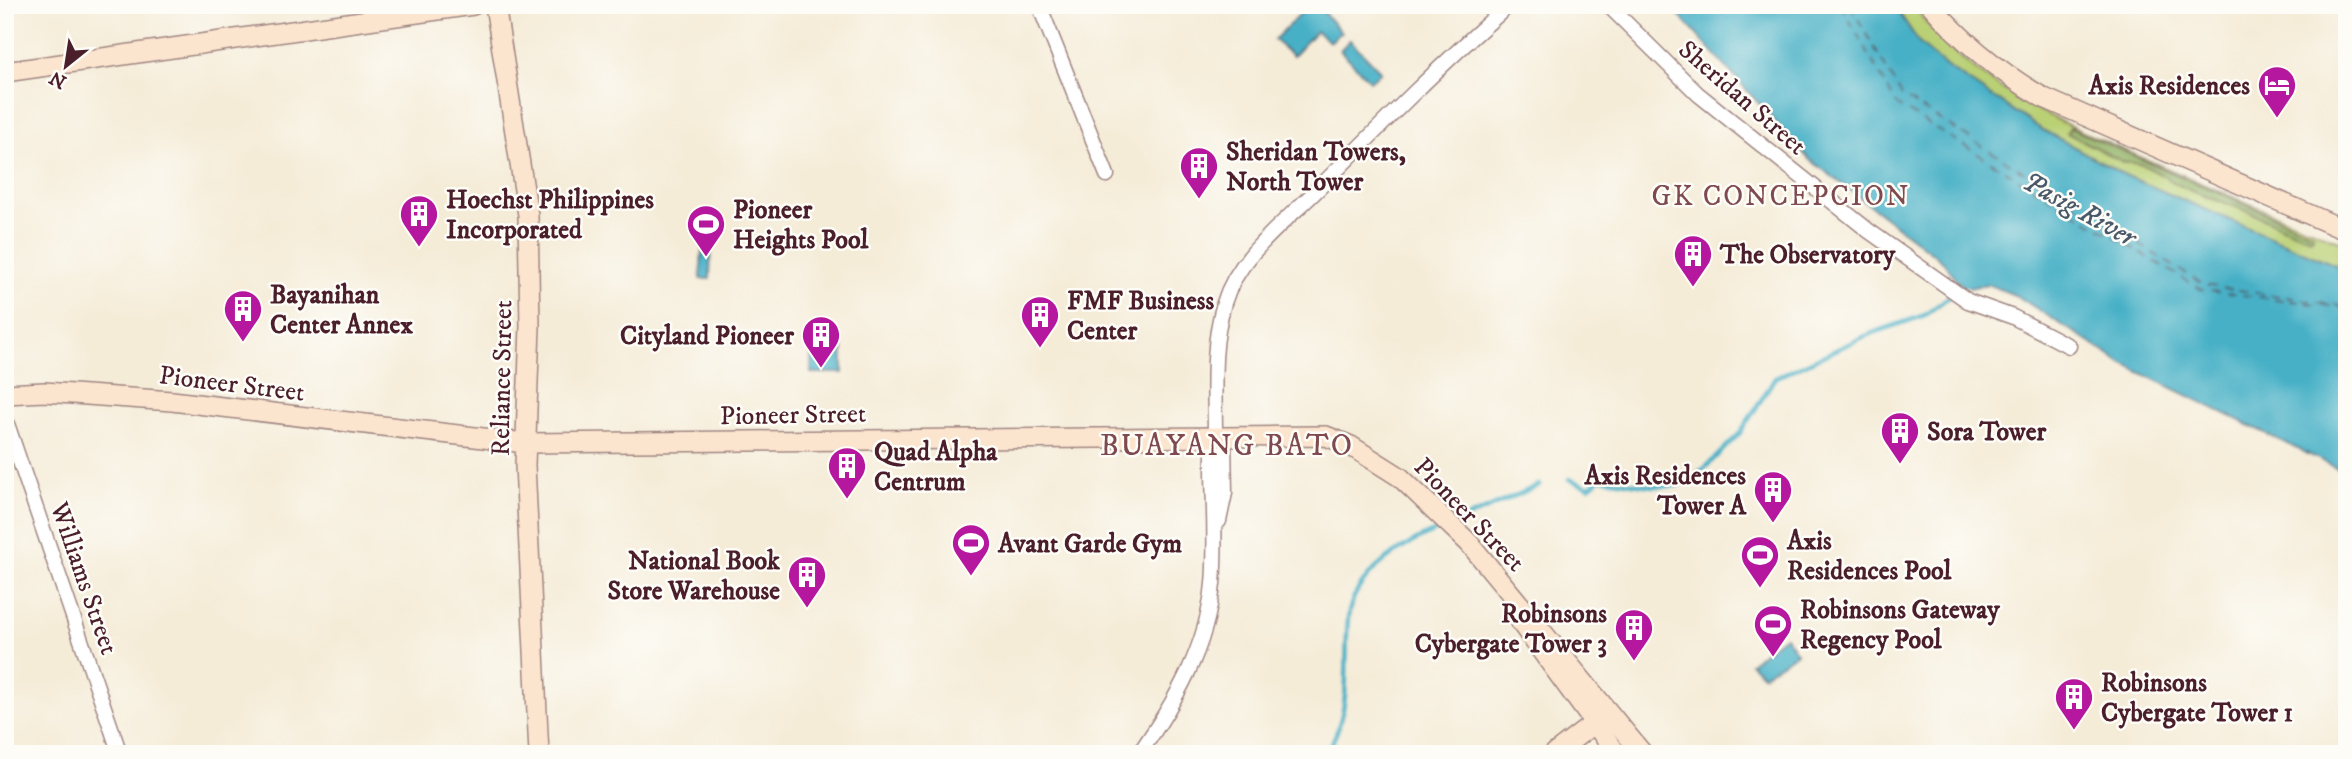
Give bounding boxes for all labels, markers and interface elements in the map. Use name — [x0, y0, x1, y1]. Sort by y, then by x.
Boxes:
north arrow — [32, 32, 102, 102]
street label: Sheridan Street — [1671, 34, 1813, 163]
hotel icon: Axis Residences — [2256, 64, 2298, 119]
text: N — [45, 65, 71, 93]
place label: Axis Residences — [2088, 70, 2250, 103]
place label: Sheridan Towers, North Tower — [1226, 136, 1406, 199]
building icon: Sheridan Towers, North Tower — [1178, 145, 1220, 200]
water label: Pasig River — [2016, 164, 2144, 256]
district label: GK CONCEPCION — [1651, 179, 1911, 214]
place label: Hoechst Philippines Incorporated — [446, 184, 654, 247]
building icon: Hoechst Philippines Incorporated — [398, 193, 440, 248]
place label: Pioneer Heights Pool — [733, 194, 869, 257]
sports icon: Pioneer Heights Pool — [685, 203, 727, 258]
building icon: The Observatory — [1672, 233, 1714, 288]
place label: The Observatory — [1719, 239, 1896, 272]
place label: Bayanihan Center Annex — [270, 279, 413, 342]
place label: FMF Business Center — [1067, 285, 1215, 348]
building icon: Bayanihan Center Annex — [222, 288, 264, 343]
building icon: FMF Business Center — [1019, 294, 1061, 349]
street label: Reliance Street — [485, 300, 520, 456]
building icon: Cityland Pioneer — [800, 314, 842, 369]
place label: Cityland Pioneer — [620, 320, 794, 353]
street label: Pioneer Street — [157, 359, 306, 410]
street label: Pioneer Street — [720, 398, 866, 433]
building icon: Sora Tower — [1879, 410, 1921, 465]
place label: Sora Tower — [1927, 416, 2046, 449]
district label: BUAYANG BATO — [1100, 428, 1354, 465]
place label: Quad Alpha Centrum — [874, 436, 998, 499]
building icon: Quad Alpha Centrum — [826, 445, 868, 500]
street label: Pioneer Street — [1406, 451, 1532, 579]
place label: Axis Residences Tower A — [1584, 460, 1747, 523]
building icon: Axis Residences Tower A — [1752, 469, 1794, 524]
street label: Williams Street — [42, 497, 125, 659]
sports icon: Avant Garde Gym — [950, 522, 992, 577]
place label: Axis Residences Pool — [1786, 525, 1953, 588]
place label: Avant Garde Gym — [997, 528, 1183, 561]
sports icon: Axis Residences Pool — [1739, 534, 1781, 589]
place label: National Book Store Warehouse — [608, 545, 781, 608]
building icon: National Book Store Warehouse — [786, 554, 828, 609]
place label: Robinsons Gateway Regency Pool — [1800, 594, 2000, 657]
place label: Robinsons Cybergate Tower 3 — [1415, 598, 1607, 661]
sports icon: Robinsons Gateway Regency Pool — [1752, 603, 1794, 658]
building icon: Robinsons Cybergate Tower 3 — [1613, 607, 1655, 662]
place label: Robinsons Cybergate Tower 1 — [2101, 667, 2293, 730]
building icon: Robinsons Cybergate Tower 1 — [2053, 676, 2095, 731]

